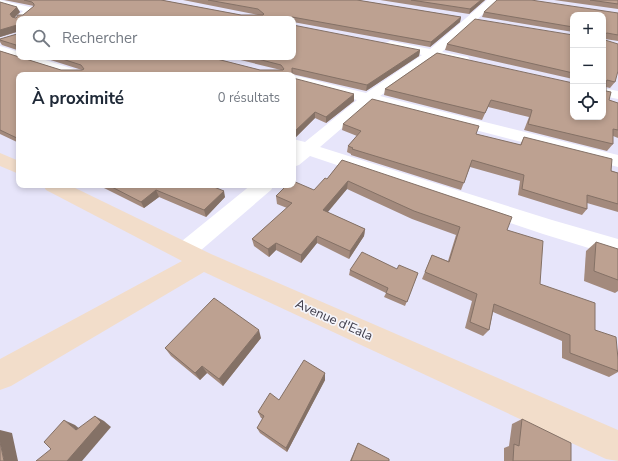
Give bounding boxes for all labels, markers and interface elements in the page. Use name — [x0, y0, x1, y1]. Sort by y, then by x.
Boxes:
map controls — [570, 12, 606, 120]
button: + — [570, 12, 606, 48]
search box — [16, 16, 296, 60]
icon: search — [30, 27, 52, 49]
text: Rechercher — [62, 28, 137, 48]
button: − — [570, 48, 606, 84]
button: locate — [570, 84, 606, 120]
text: À proximité — [32, 87, 124, 110]
text: 0 résultats — [218, 89, 280, 107]
street label: Avenue d'Eala — [292, 295, 376, 345]

